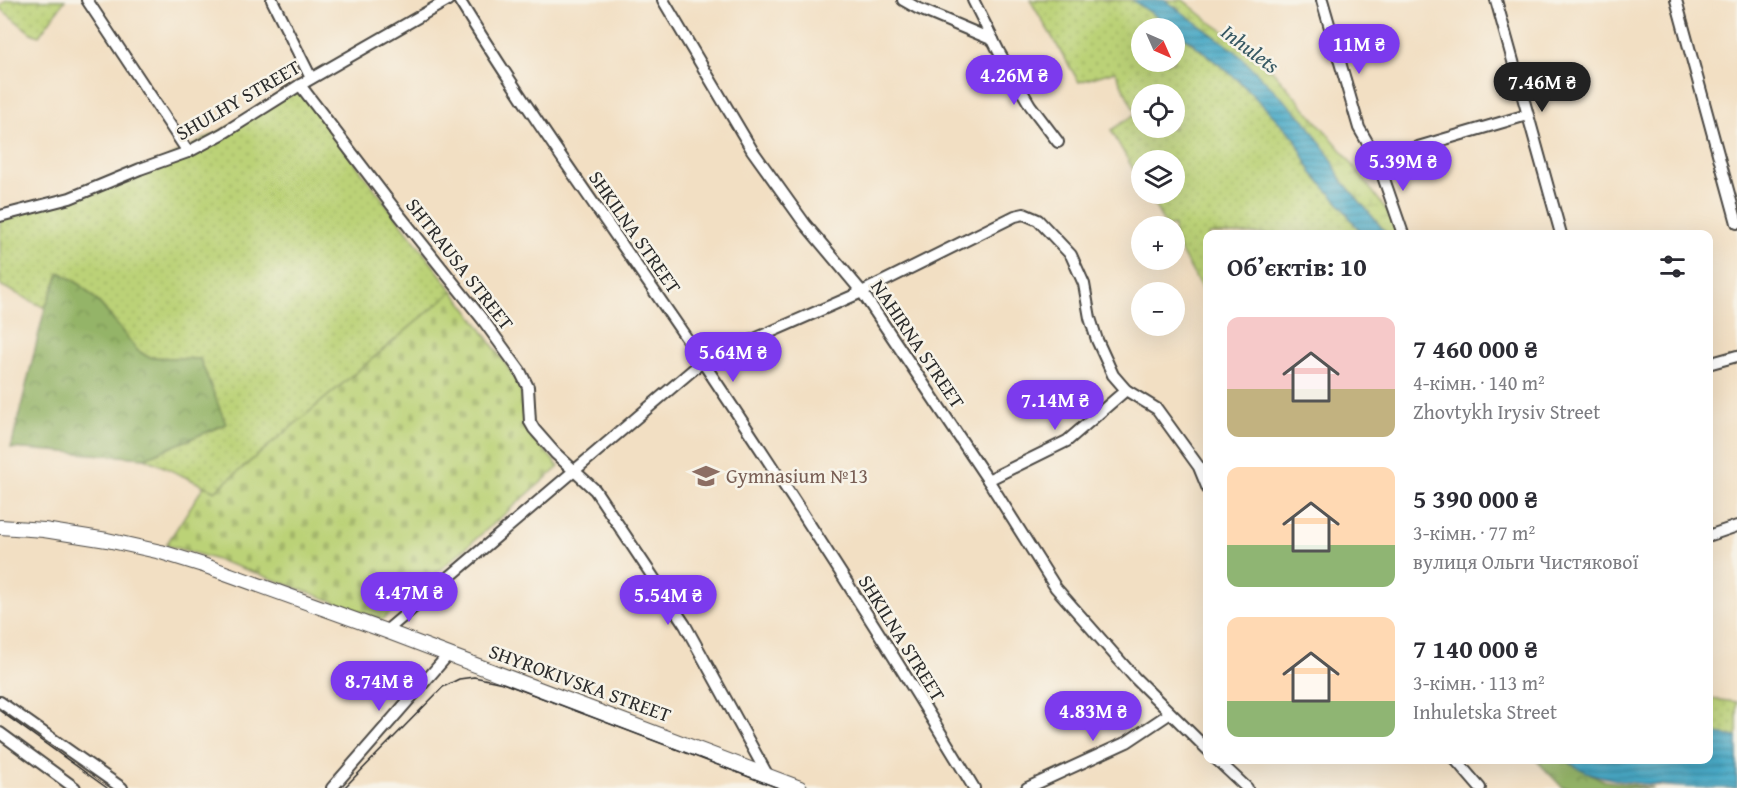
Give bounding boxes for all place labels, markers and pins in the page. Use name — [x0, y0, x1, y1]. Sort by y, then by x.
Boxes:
pin: 11M ₴ — [1317, 24, 1401, 75]
pin: 4.26M ₴ — [959, 55, 1069, 106]
pin: 7.46M ₴ — [1487, 62, 1597, 113]
pin: 5.39M ₴ — [1348, 141, 1458, 192]
pin: 5.64M ₴ — [678, 332, 788, 383]
pin: 7.14M ₴ — [1000, 380, 1110, 431]
school or university icon: Gymnasium №13 — [691, 461, 721, 491]
place label: Gymnasium №13 — [726, 461, 868, 490]
pin: 4.47M ₴ — [354, 572, 464, 623]
pin: 5.54M ₴ — [613, 575, 723, 626]
pin: 8.74M ₴ — [324, 661, 434, 712]
pin: 4.83M ₴ — [1038, 691, 1148, 742]

